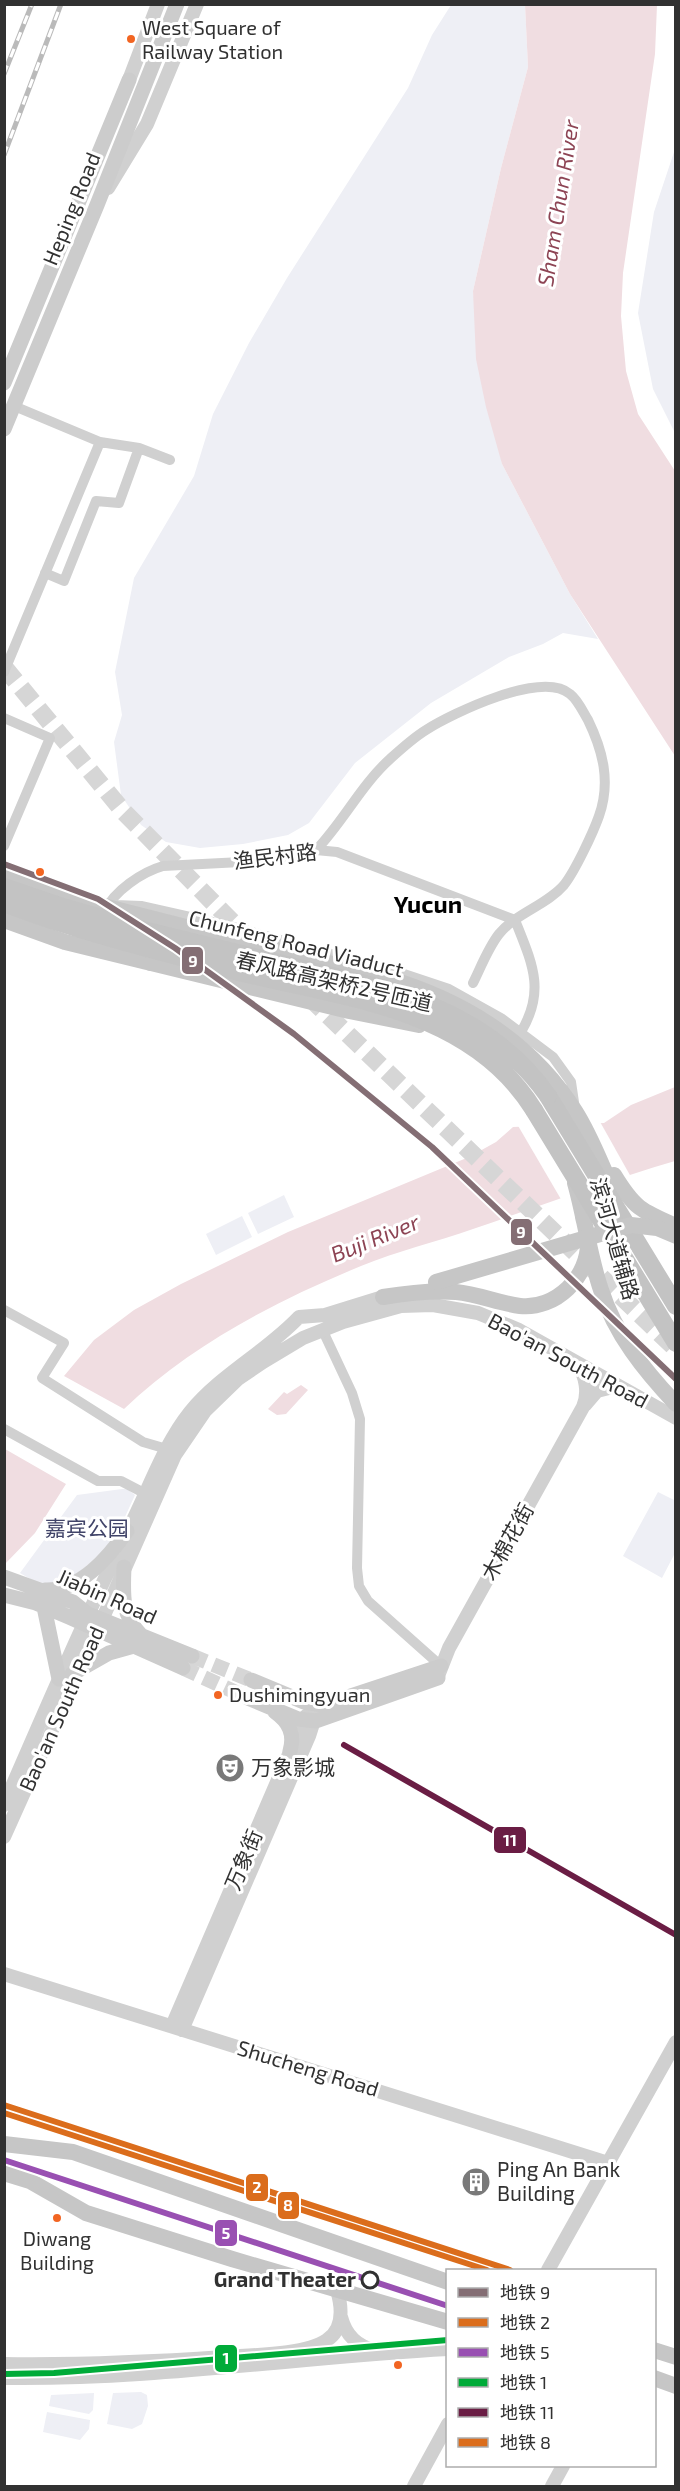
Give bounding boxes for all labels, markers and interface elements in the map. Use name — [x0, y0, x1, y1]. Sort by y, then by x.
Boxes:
place label: West Square of Railway Station — [142, 15, 283, 63]
marker: West Square of Railway Station — [125, 33, 137, 45]
water label: Sham Chun River — [531, 116, 583, 288]
street label: Heping Road — [37, 148, 105, 269]
street label: 渔民村路 — [232, 838, 318, 873]
unlabelled marker — [34, 866, 46, 878]
district label: Yucun — [394, 889, 462, 918]
street label: Chunfeng Road Viaduct — [186, 904, 406, 981]
line badge: 9 — [181, 946, 204, 975]
street label: 春风路高架桥2号匝道 — [234, 946, 435, 1015]
text: 9 — [188, 951, 198, 970]
street label: 滨河大道辅路 — [586, 1175, 645, 1303]
water label: Buji River — [327, 1207, 424, 1267]
line badge: 9 — [510, 1218, 533, 1246]
text: 9 — [516, 1222, 526, 1241]
street label: Bao'an South Road — [484, 1307, 653, 1412]
street label: 木棉花街 — [475, 1498, 538, 1584]
park label: 嘉宾公园 — [45, 1515, 129, 1540]
street label: Jiabin Road — [54, 1563, 161, 1629]
street label: Bao'an South Road — [13, 1622, 108, 1795]
place label: Dushimingyuan — [229, 1682, 370, 1706]
marker: Dushimingyuan — [212, 1689, 224, 1701]
theatre icon: 万象影城 — [214, 1752, 246, 1784]
place label: 万象影城 — [251, 1754, 335, 1779]
street label: 万象街 — [219, 1826, 266, 1893]
line badge: 11 — [493, 1826, 527, 1854]
text: 11 — [503, 1830, 517, 1849]
street label: Shucheng Road — [235, 2034, 382, 2101]
place label: Ping An Bank Building — [497, 2156, 620, 2205]
building icon: Ping An Bank Building — [460, 2166, 492, 2198]
line badge: 2 — [245, 2173, 269, 2202]
text: 2 — [252, 2177, 262, 2196]
line badge: 8 — [277, 2191, 300, 2220]
text: 8 — [283, 2195, 293, 2214]
marker: Diwang Building — [51, 2212, 63, 2224]
line badge: 5 — [214, 2219, 238, 2247]
text: 5 — [222, 2223, 231, 2242]
place label: Diwang Building — [20, 2226, 94, 2274]
place label: Grand Theater — [214, 2266, 356, 2291]
legend — [446, 2269, 656, 2467]
marker: Grand Theater — [361, 2271, 379, 2289]
text: 地铁 9 — [500, 2281, 550, 2303]
text: 地铁 2 — [500, 2311, 550, 2333]
text: 地铁 5 — [500, 2341, 550, 2363]
line badge: 1 — [214, 2344, 238, 2373]
text: 1 — [223, 2348, 229, 2367]
unlabelled marker — [392, 2359, 404, 2371]
text: 地铁 1 — [500, 2371, 547, 2393]
text: 地铁 11 — [500, 2401, 554, 2423]
text: 地铁 8 — [500, 2431, 551, 2453]

